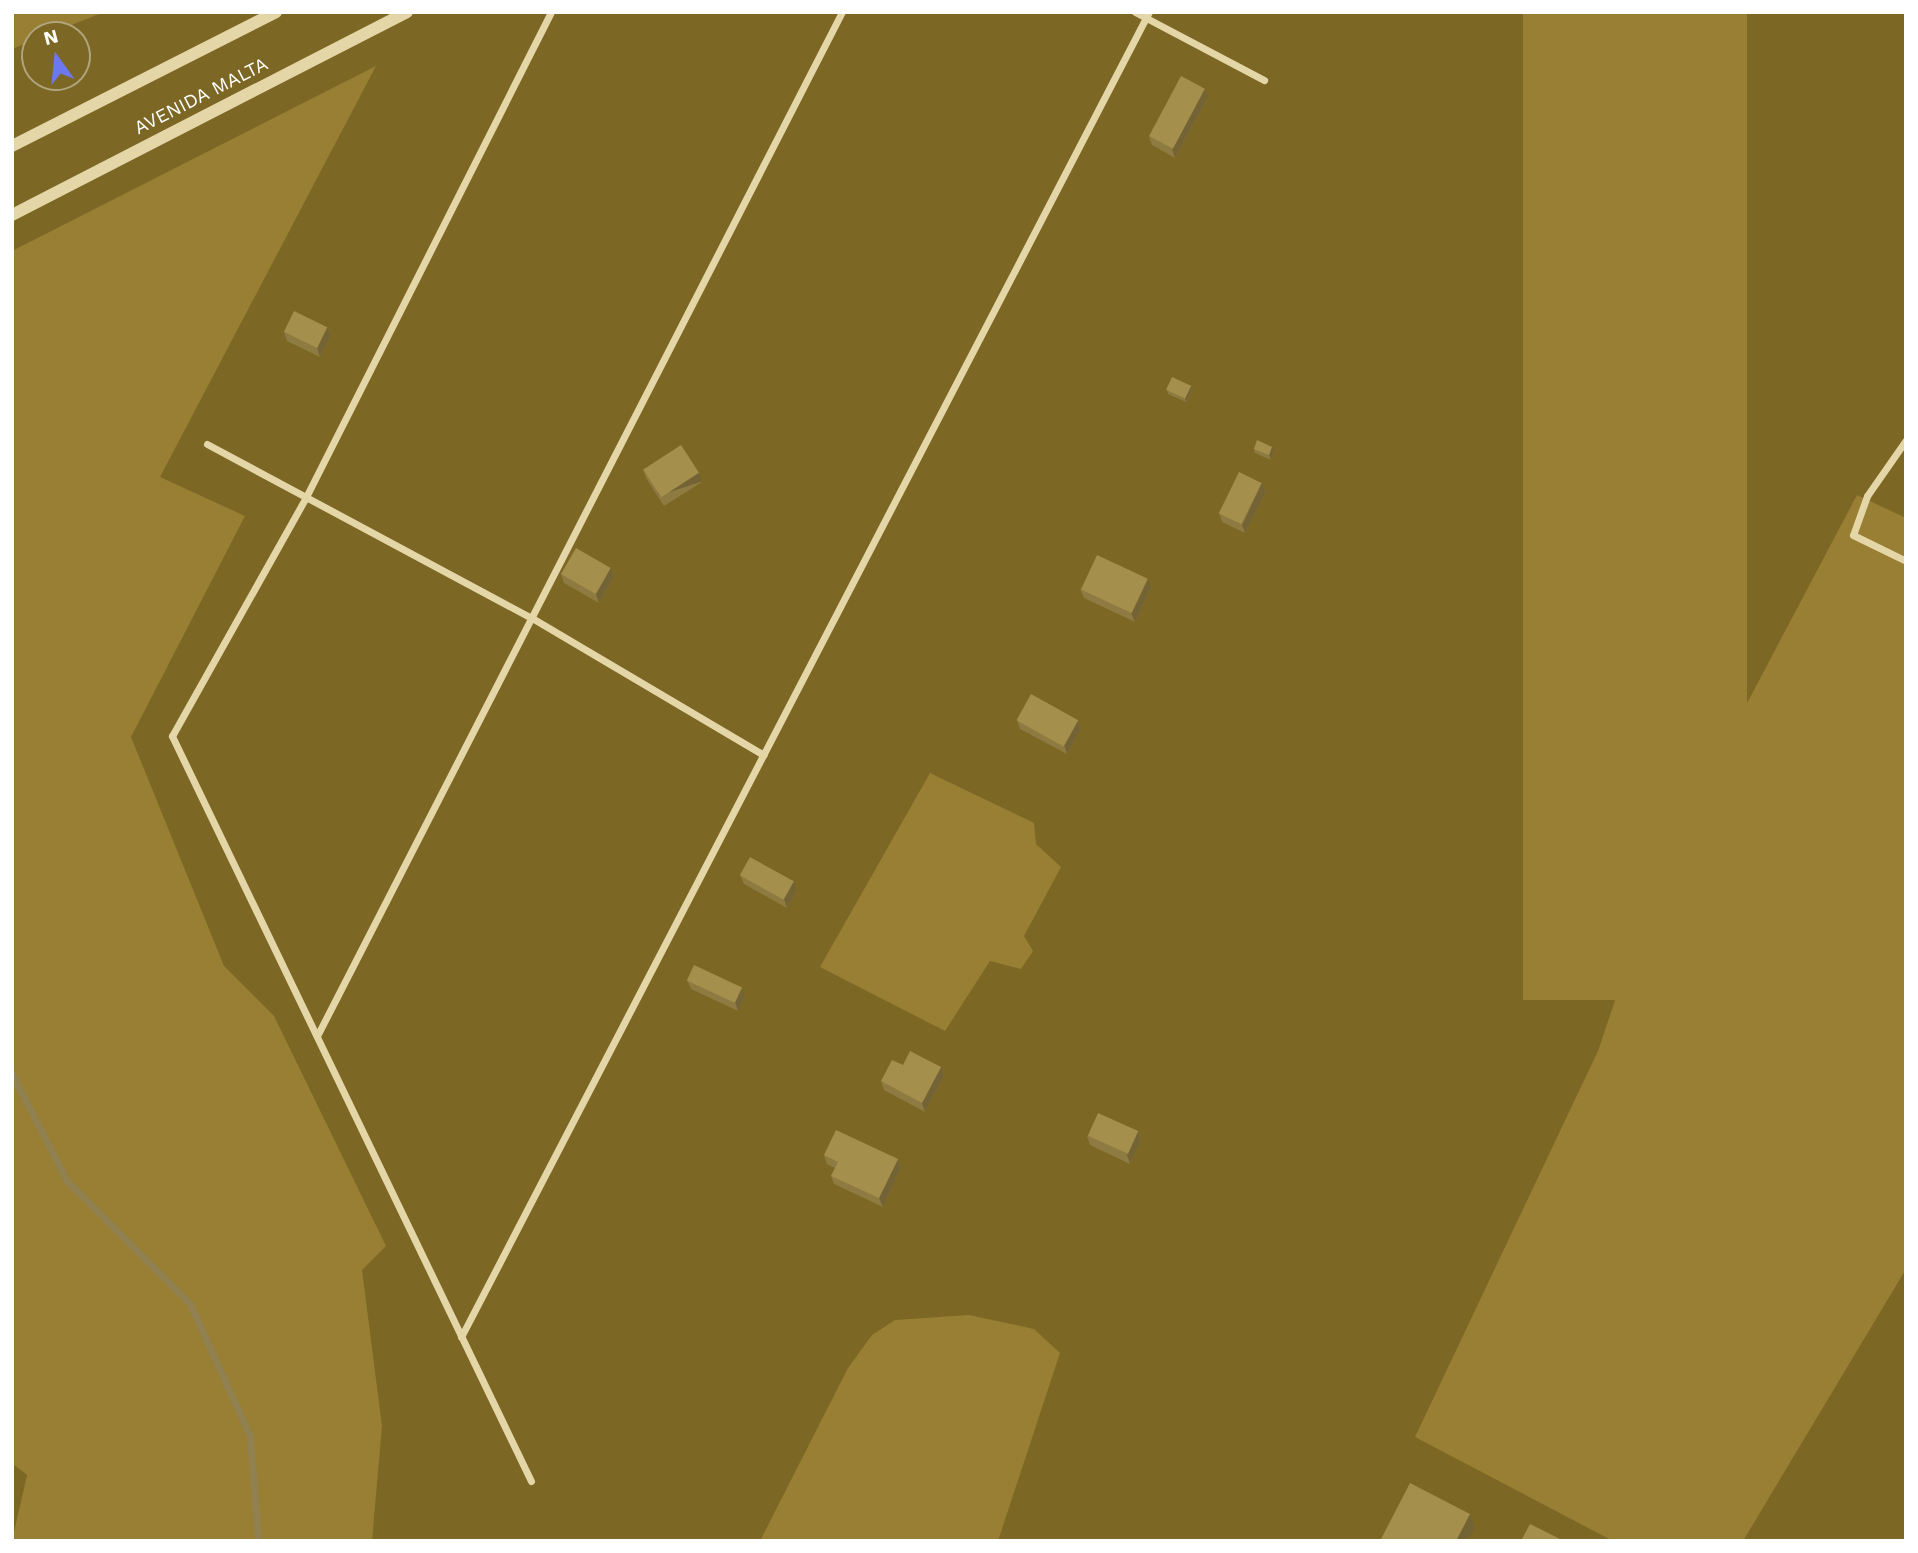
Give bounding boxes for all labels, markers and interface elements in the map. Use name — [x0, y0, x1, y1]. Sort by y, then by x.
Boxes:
north arrow — [21, 21, 91, 91]
text: N — [41, 24, 61, 50]
street label: AVENIDA MALTA — [130, 52, 272, 140]

